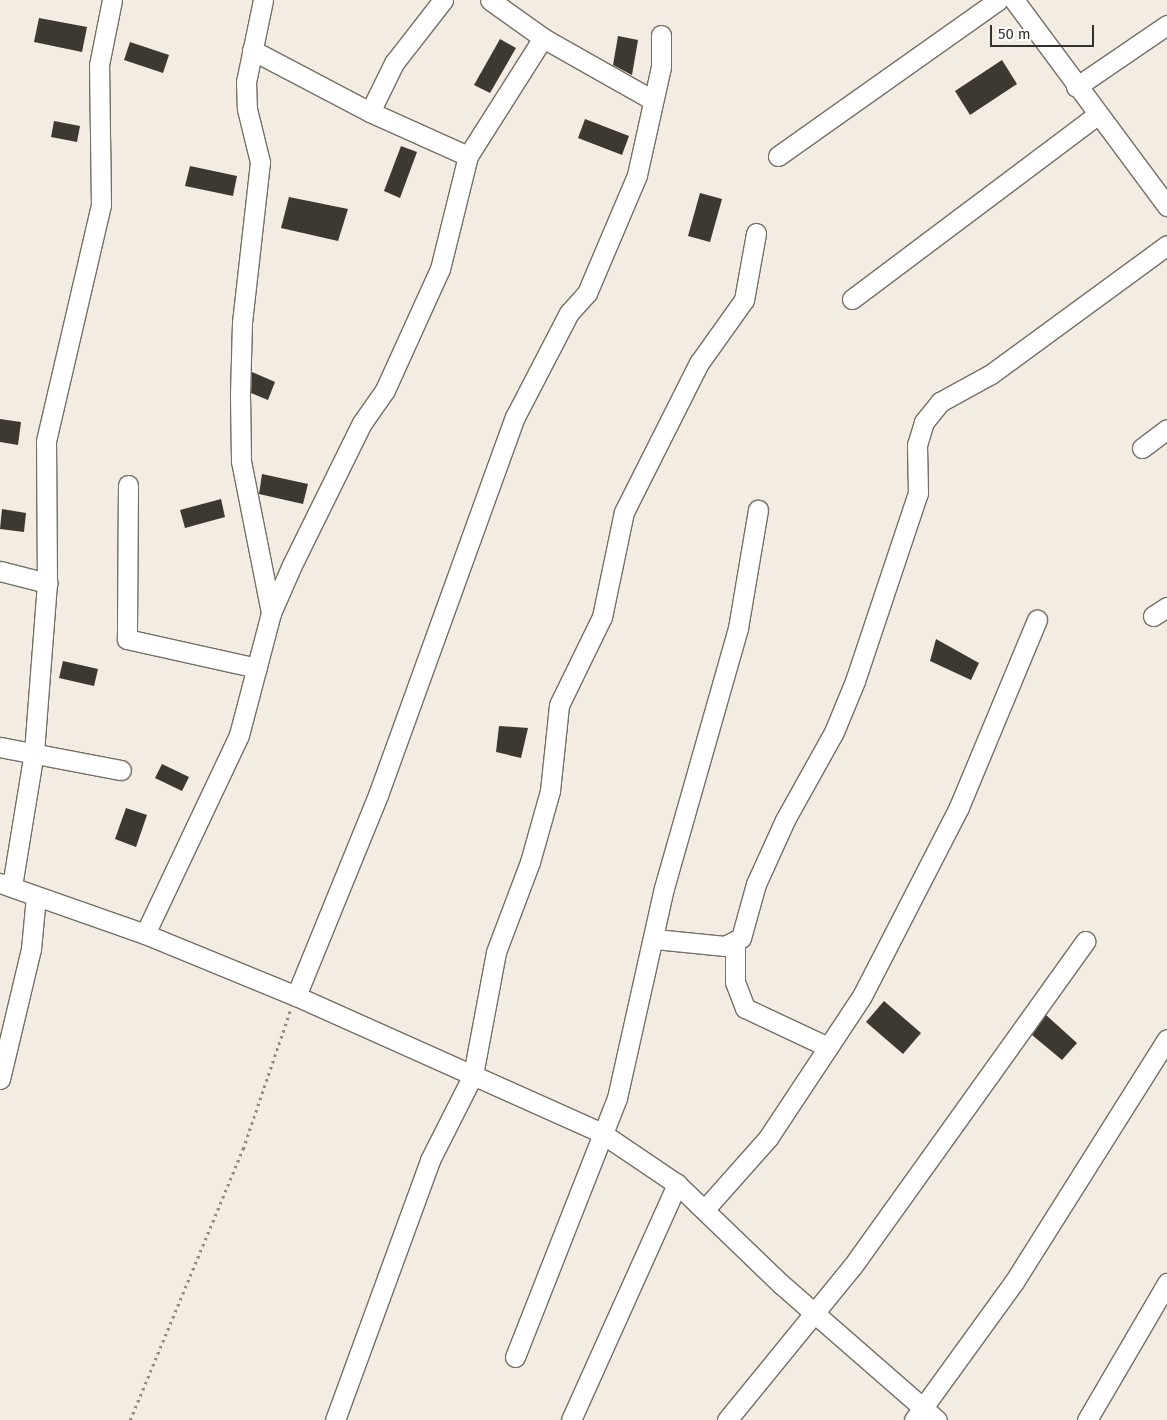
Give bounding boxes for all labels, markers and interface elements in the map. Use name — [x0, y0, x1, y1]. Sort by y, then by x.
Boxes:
scale bar — [992, 15, 1096, 47]
text: 50 m — [998, 25, 1031, 43]

